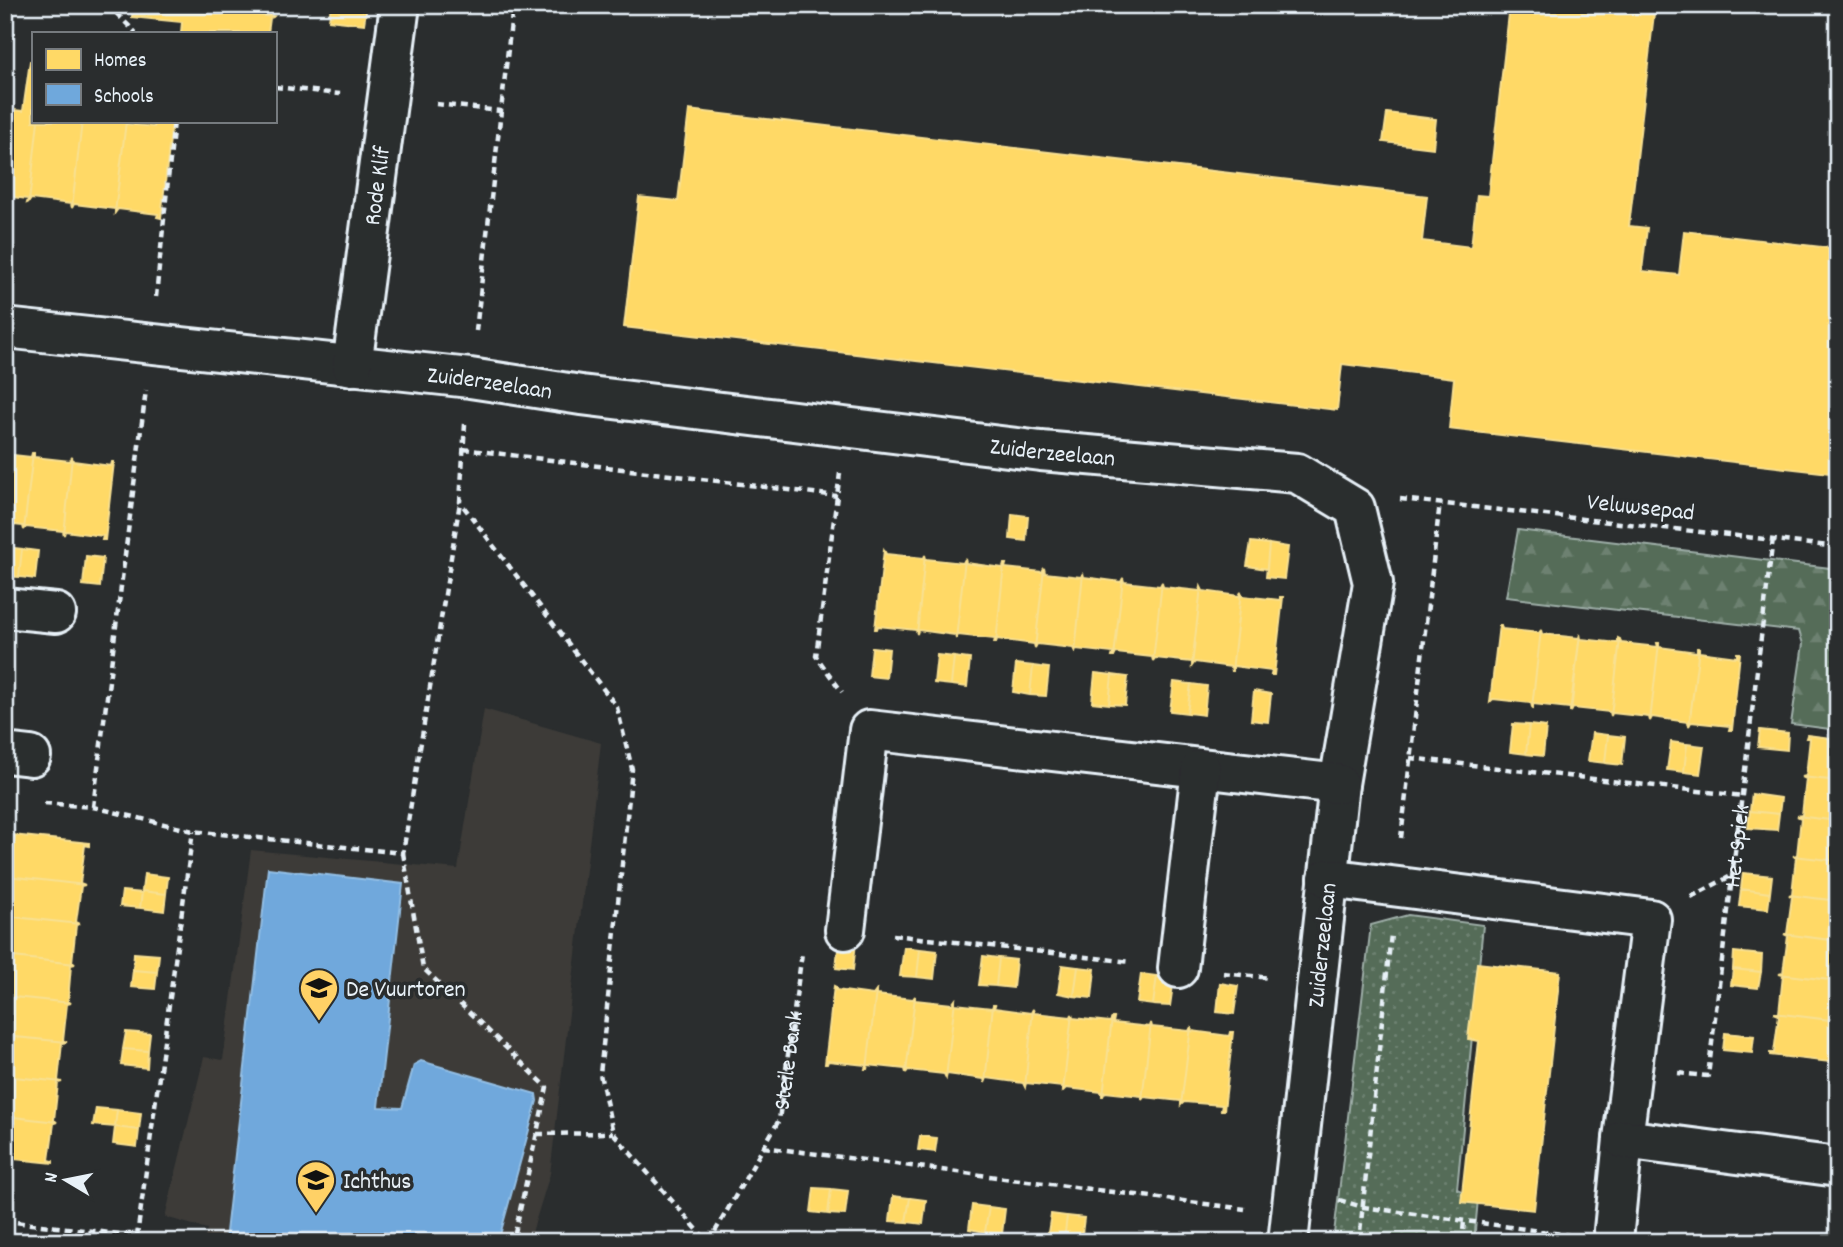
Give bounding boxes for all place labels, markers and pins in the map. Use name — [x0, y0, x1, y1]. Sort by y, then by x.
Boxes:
school or university icon: De Vuurtoren — [298, 967, 340, 1022]
place label: De Vuurtoren — [346, 974, 466, 1008]
school or university icon: Ichthus — [295, 1159, 337, 1214]
place label: Ichthus — [343, 1166, 411, 1200]

